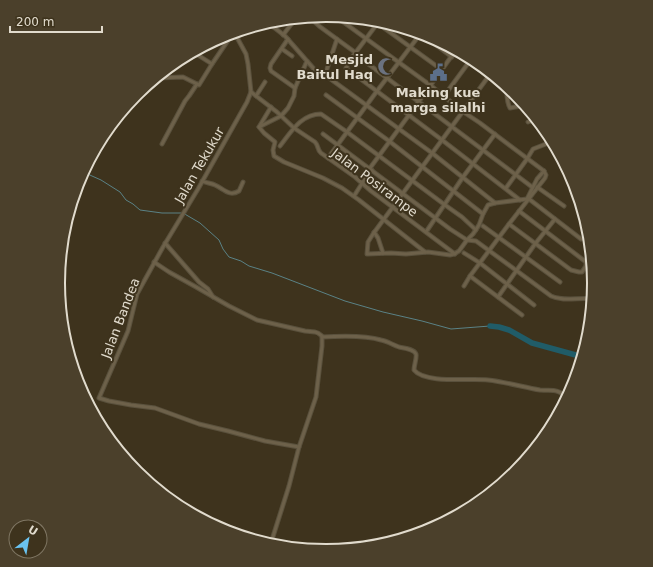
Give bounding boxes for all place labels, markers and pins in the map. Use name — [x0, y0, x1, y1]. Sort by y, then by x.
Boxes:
place label: Mesjid Baitul Haq — [296, 52, 373, 82]
mosque icon: Mesjid Baitul Haq — [376, 56, 396, 76]
public building icon: Making kue marga silalhi — [428, 63, 448, 83]
place label: Making kue marga silalhi — [391, 85, 485, 115]

